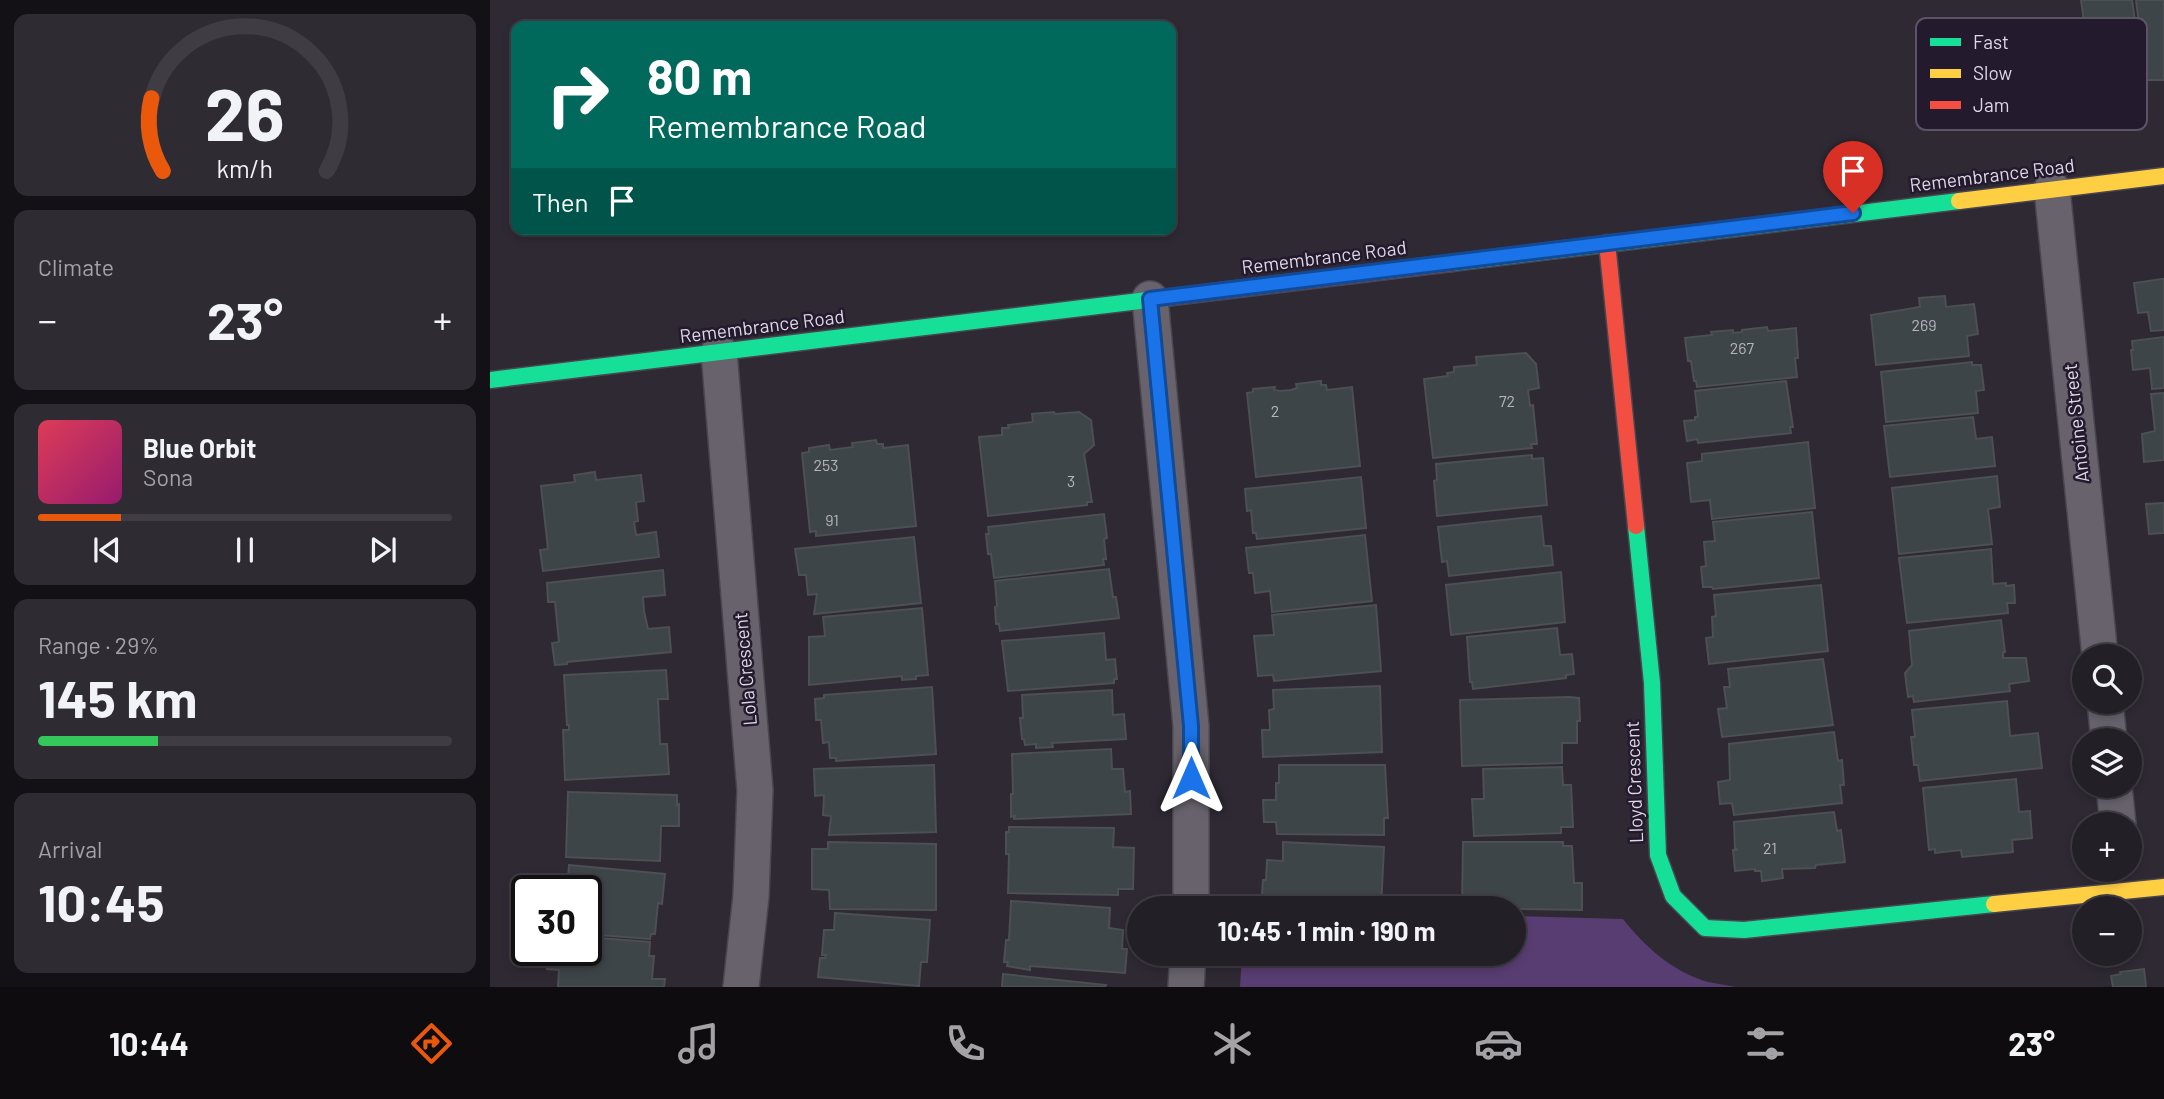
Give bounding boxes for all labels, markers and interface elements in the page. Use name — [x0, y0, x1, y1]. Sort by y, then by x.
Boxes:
legend — [1916, 18, 2147, 130]
text: Fast — [1973, 30, 2009, 53]
text: 80 m — [647, 46, 752, 105]
icon: right — [532, 49, 623, 140]
text: Slow — [1973, 61, 2012, 84]
text: 26 — [205, 68, 285, 156]
text: Jam — [1973, 93, 2009, 116]
text: Remembrance Road — [647, 106, 926, 144]
pin — [1823, 141, 1883, 213]
icon: arrive — [1834, 152, 1872, 190]
text: km/h — [217, 153, 273, 183]
street label: Remembrance Road — [1908, 153, 2076, 196]
icon: arrive — [603, 182, 641, 220]
text: Then — [532, 186, 589, 217]
street label: Remembrance Road — [1240, 235, 1408, 278]
text: Climate — [38, 253, 114, 281]
text: 23° — [207, 288, 283, 350]
text: − — [38, 296, 57, 342]
text: + — [433, 296, 452, 342]
street label: Remembrance Road — [678, 304, 846, 347]
house number: 269 — [1911, 315, 1937, 334]
house number: 267 — [1730, 338, 1755, 357]
street label: Antoine Street — [2058, 362, 2093, 484]
house number: 72 — [1499, 391, 1515, 410]
house number: 2 — [1271, 401, 1279, 420]
text: Blue Orbit — [143, 432, 256, 463]
house number: 253 — [813, 455, 839, 474]
text: Sona — [143, 463, 193, 491]
house number: 3 — [1067, 471, 1075, 490]
house number: 91 — [825, 510, 839, 529]
icon: previous — [88, 531, 126, 569]
icon: pause — [226, 531, 264, 569]
icon: next — [364, 531, 402, 569]
street label: Lola Crescent — [728, 611, 761, 727]
text: Range · 29% — [38, 631, 159, 659]
map controls — [2072, 644, 2142, 966]
button: search — [2072, 644, 2142, 714]
text: 145 km — [38, 666, 197, 728]
street label: Lloyd Crescent — [1620, 720, 1647, 844]
button: layers — [2072, 728, 2142, 798]
position arrow — [1154, 741, 1228, 815]
button: + — [2072, 812, 2142, 882]
text: Arrival — [38, 835, 102, 863]
house number: 21 — [1763, 838, 1777, 857]
text: 10:45 — [38, 870, 164, 932]
speed limit sign: 30 — [511, 875, 602, 966]
button: − — [2072, 896, 2142, 966]
text: 10:45 · 1 min · 190 m — [1218, 915, 1435, 946]
icon: directions — [407, 1019, 456, 1068]
icon: music — [674, 1019, 723, 1068]
icon: phone — [941, 1019, 990, 1068]
icon: climate — [1208, 1019, 1257, 1068]
icon: car — [1474, 1019, 1523, 1068]
icon: filters — [1741, 1019, 1790, 1068]
text: 10:44 — [109, 1024, 189, 1062]
text: 23° — [2008, 1024, 2055, 1062]

